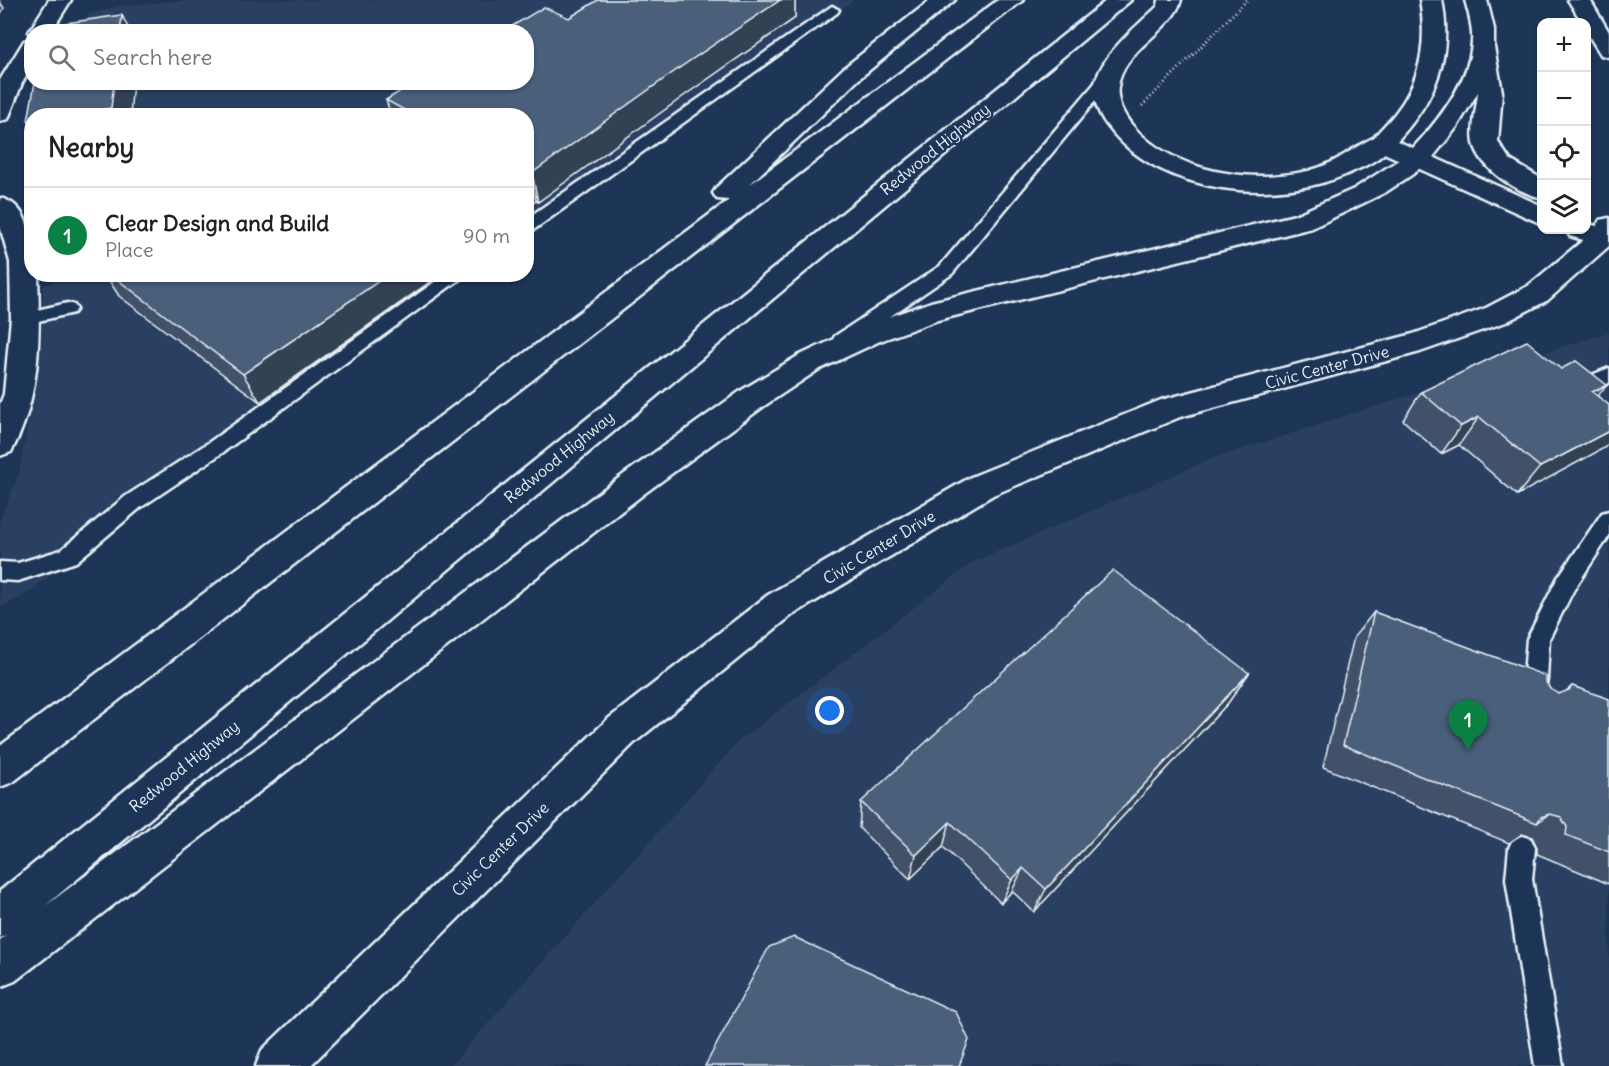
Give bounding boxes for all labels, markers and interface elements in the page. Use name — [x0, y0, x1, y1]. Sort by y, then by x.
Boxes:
map controls — [1537, 18, 1591, 234]
button: + — [1537, 18, 1591, 72]
search box — [24, 24, 534, 90]
icon: search — [45, 41, 78, 74]
text: Search here — [93, 43, 212, 71]
button: − — [1537, 72, 1591, 126]
street label: Redwood Highway — [876, 99, 994, 199]
button: locate — [1537, 126, 1591, 180]
text: Nearby — [48, 131, 134, 164]
button: layers — [1537, 180, 1591, 234]
text: Clear Design and Build — [105, 209, 329, 237]
text: 1 — [64, 223, 71, 248]
text: 90 m — [463, 223, 510, 248]
text: Place — [105, 237, 153, 262]
street label: Civic Center Drive — [1263, 341, 1391, 393]
street label: Redwood Highway — [500, 407, 618, 507]
street label: Civic Center Drive — [819, 506, 939, 588]
your location — [815, 696, 844, 725]
pin: 1 — [1448, 700, 1488, 750]
street label: Redwood Highway — [125, 716, 243, 816]
street label: Civic Center Drive — [447, 798, 553, 900]

